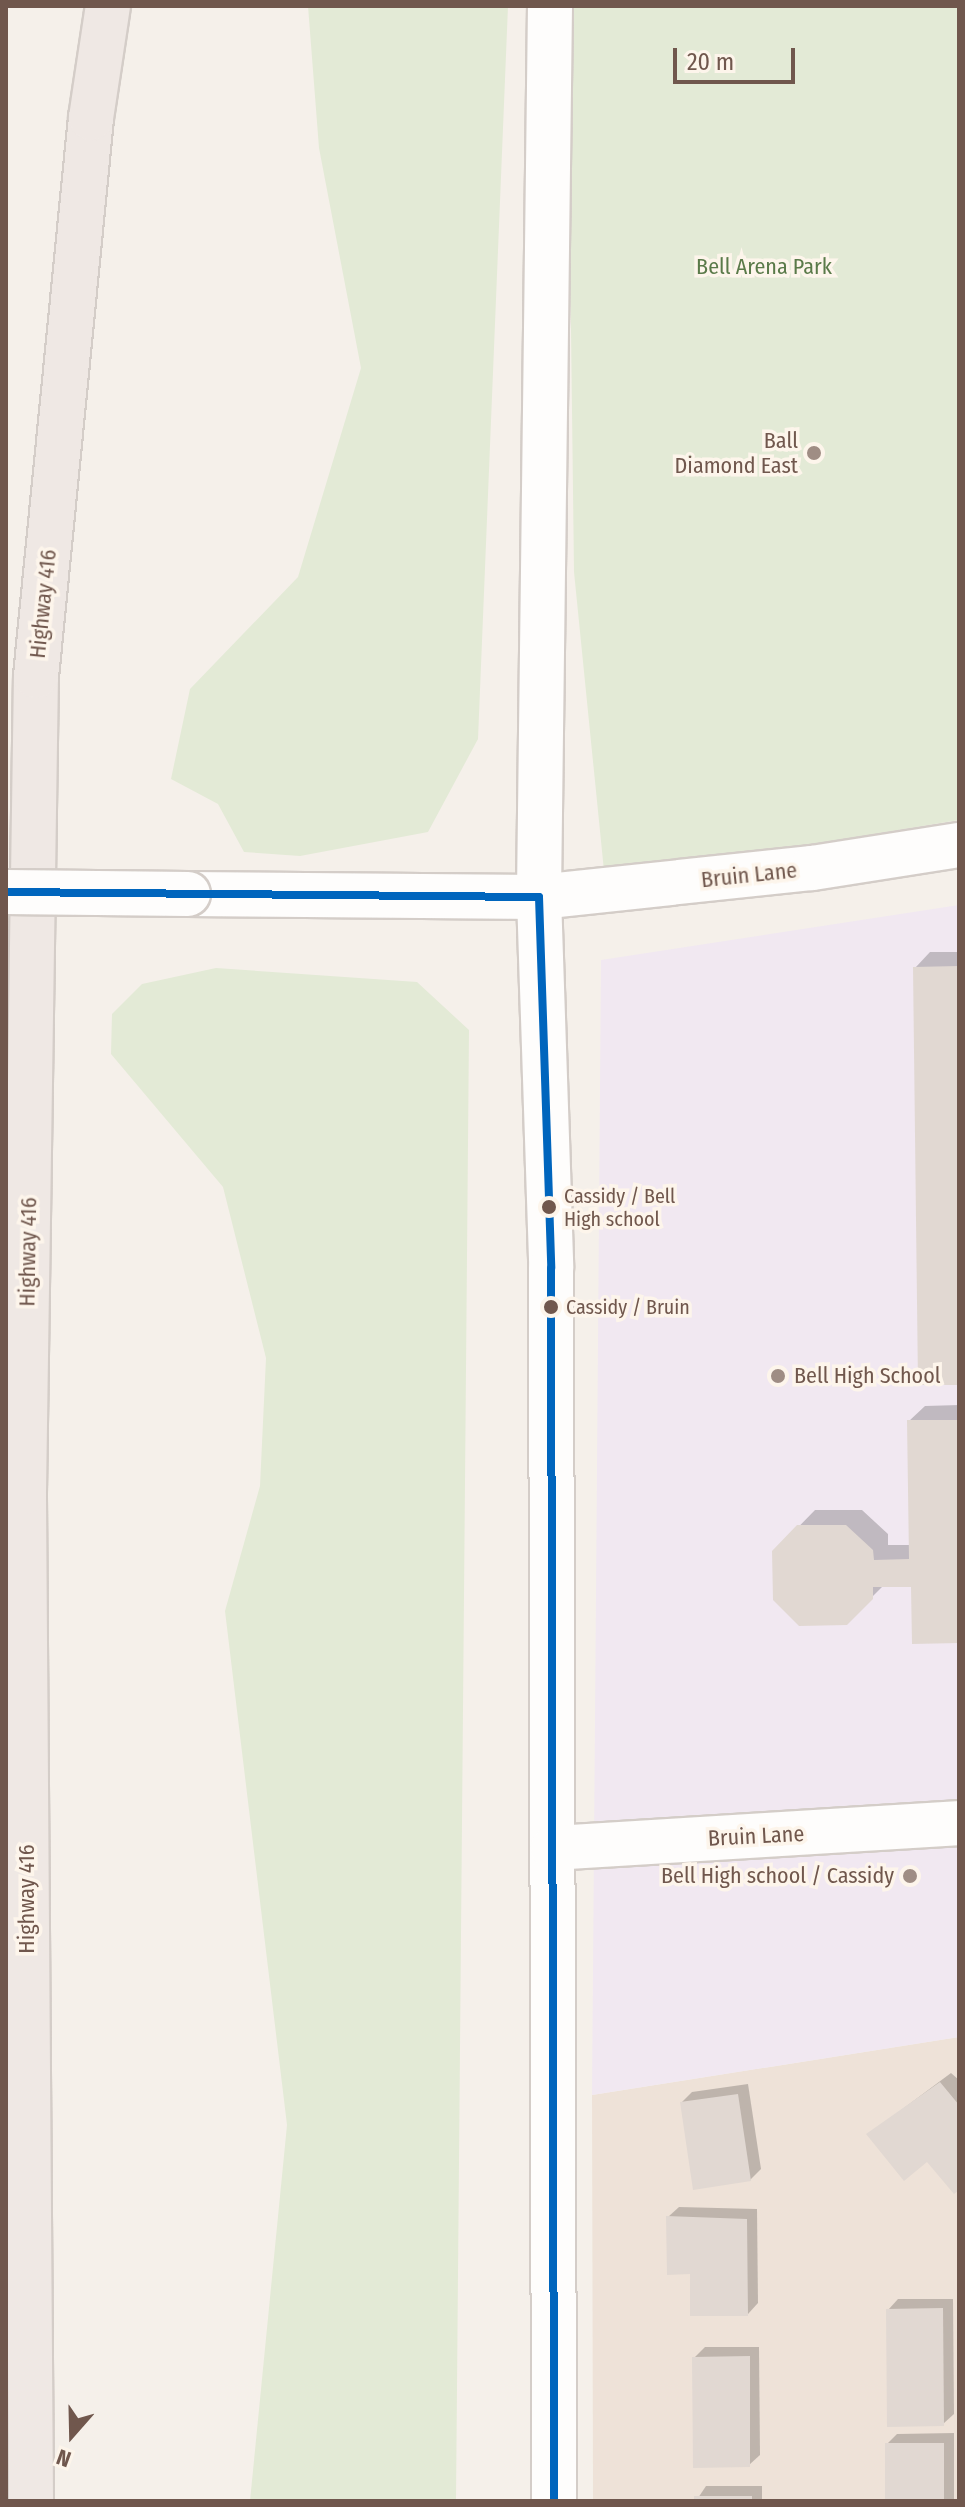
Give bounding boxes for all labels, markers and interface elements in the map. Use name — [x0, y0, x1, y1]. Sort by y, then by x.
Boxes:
scale bar — [677, 32, 799, 82]
text: 20 m — [687, 48, 734, 76]
park label: Bell Arena Park — [696, 254, 832, 280]
place label: Ball Diamond East — [675, 427, 798, 478]
marker: Ball Diamond East — [805, 444, 823, 462]
street label: Highway 416 — [24, 548, 62, 660]
street label: Bruin Lane — [700, 857, 798, 893]
place label: Cassidy / Bell High school — [564, 1184, 675, 1231]
street label: Highway 416 — [14, 1197, 42, 1307]
marker: Cassidy / Bell High school — [541, 1199, 557, 1215]
place label: Cassidy / Bruin — [566, 1295, 690, 1319]
marker: Cassidy / Bruin — [543, 1299, 559, 1315]
place label: Bell High School — [794, 1363, 941, 1389]
marker: Bell High School — [769, 1367, 787, 1385]
street label: Bruin Lane — [707, 1820, 805, 1852]
street label: Highway 416 — [14, 1844, 40, 1954]
place label: Bell High school / Cassidy — [661, 1863, 894, 1889]
marker: Bell High school / Cassidy — [901, 1867, 919, 1885]
north arrow — [32, 2395, 112, 2475]
text: N — [53, 2443, 74, 2473]

